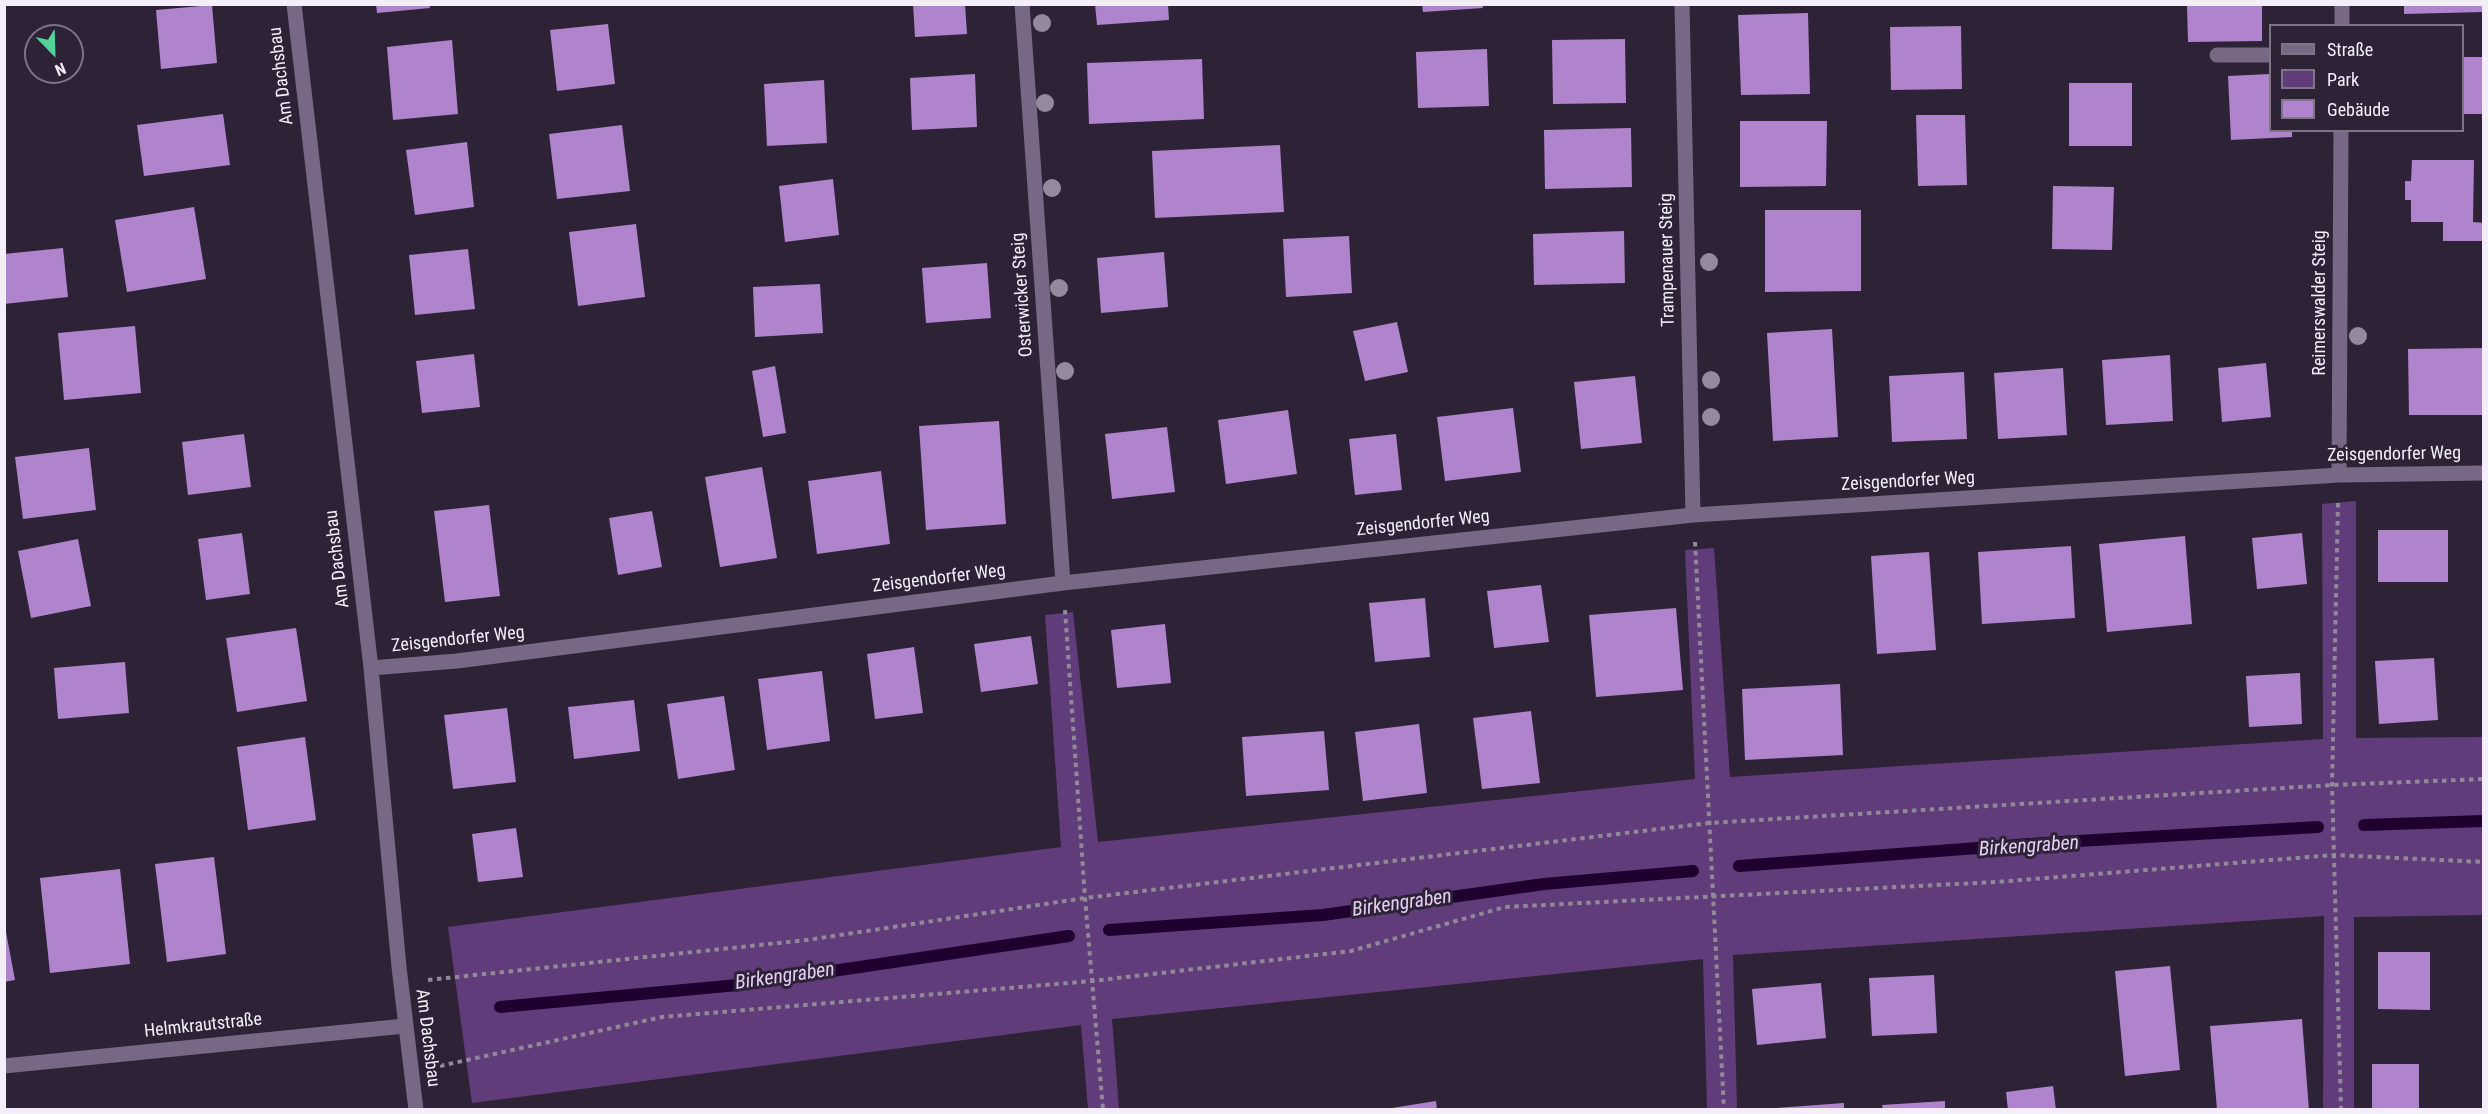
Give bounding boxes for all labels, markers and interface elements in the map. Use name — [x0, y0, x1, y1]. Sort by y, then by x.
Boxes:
north arrow — [24, 24, 84, 84]
legend — [2269, 24, 2464, 132]
street label: Am Dachsbau — [265, 26, 299, 126]
text: Straße — [2327, 39, 2373, 60]
text: N — [52, 59, 69, 80]
text: Park — [2327, 69, 2359, 90]
text: Gebäude — [2327, 99, 2390, 120]
street label: Trampenauer Steig — [1656, 193, 1680, 327]
street label: Reimerswalder Steig — [2309, 230, 2331, 376]
street label: Osterwicker Steig — [1008, 232, 1038, 358]
street label: Zeisgendorfer Weg — [2327, 443, 2461, 467]
street label: Zeisgendorfer Weg — [1841, 468, 1975, 496]
street label: Zeisgendorfer Weg — [1355, 506, 1491, 542]
street label: Am Dachsbau — [321, 509, 355, 609]
street label: Zeisgendorfer Weg — [871, 560, 1007, 598]
street label: Zeisgendorfer Weg — [390, 622, 526, 658]
water label: Birkengraben — [1978, 832, 2080, 862]
water label: Birkengraben — [1351, 885, 1453, 923]
water label: Birkengraben — [734, 958, 836, 996]
street label: Am Dachsbau — [410, 988, 444, 1088]
street label: Helmkrautstraße — [143, 1009, 263, 1043]

